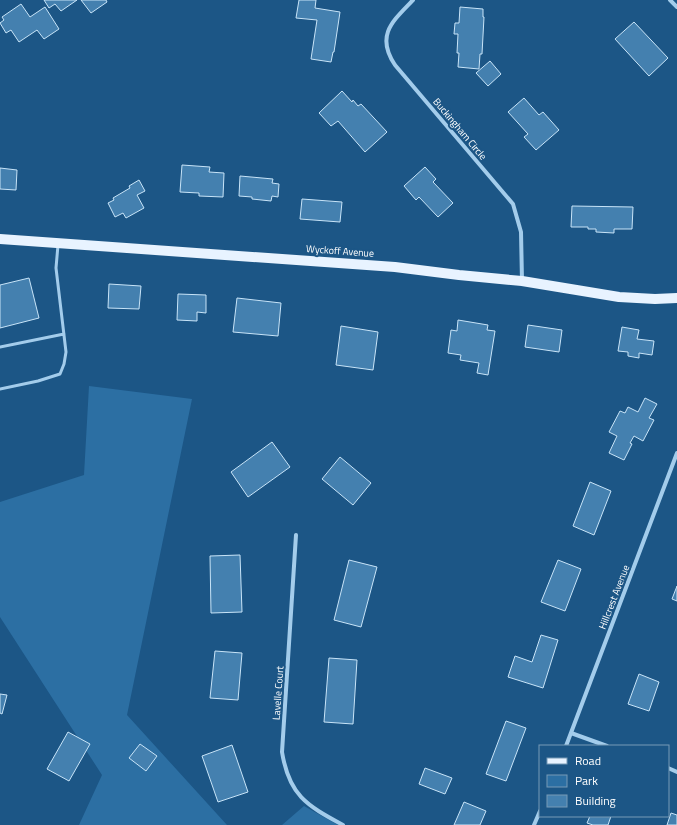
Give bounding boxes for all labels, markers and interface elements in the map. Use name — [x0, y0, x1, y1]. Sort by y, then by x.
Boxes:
street label: Buckingham Circle — [430, 95, 490, 163]
street label: Wyckoff Avenue — [306, 241, 374, 261]
street label: Hillcrest Avenue — [595, 563, 633, 631]
street label: Lavelle Court — [269, 665, 287, 721]
legend — [539, 745, 669, 817]
text: Road — [575, 751, 601, 770]
text: Park — [575, 771, 598, 790]
text: Building — [575, 791, 616, 810]

